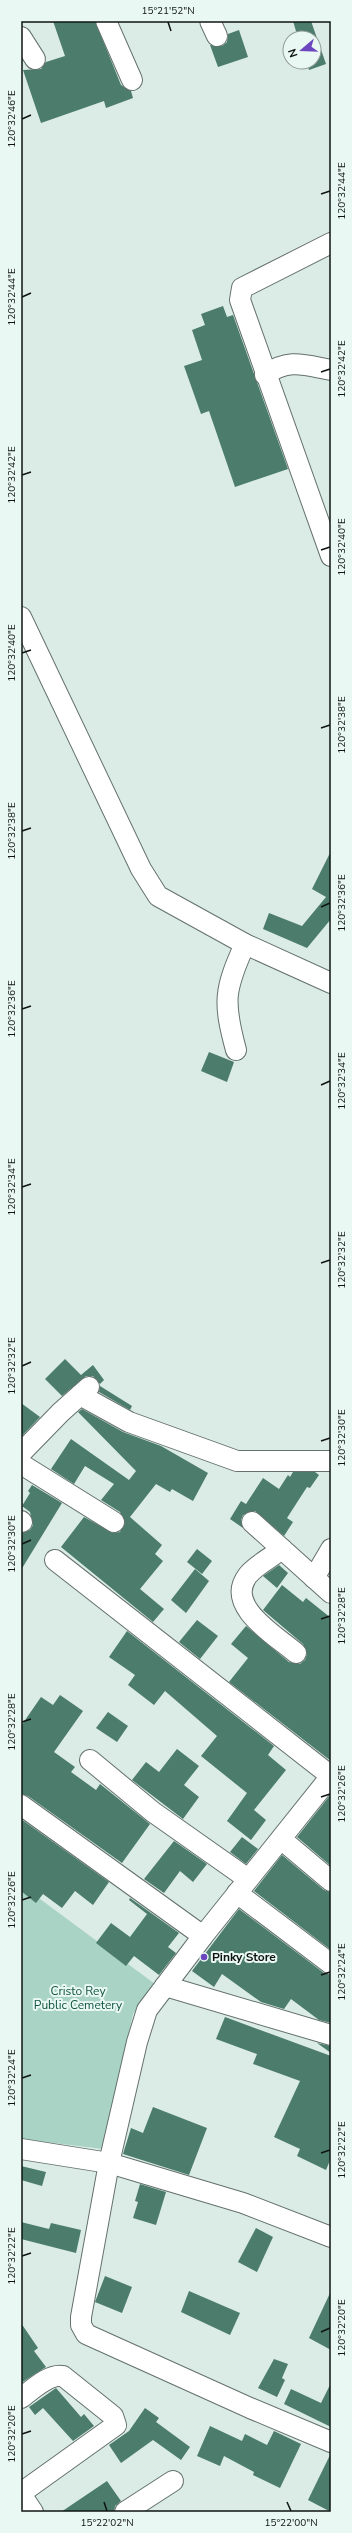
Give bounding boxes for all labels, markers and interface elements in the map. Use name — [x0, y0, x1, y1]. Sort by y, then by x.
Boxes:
text: 15°21'52"N — [141, 4, 195, 18]
north arrow — [282, 30, 322, 70]
text: N — [285, 47, 301, 59]
text: 120°32'46"E — [5, 90, 19, 148]
text: 120°32'44"E — [335, 162, 349, 220]
text: 120°32'44"E — [5, 268, 19, 326]
text: 120°32'42"E — [335, 340, 349, 398]
text: 120°32'42"E — [5, 446, 19, 504]
text: 120°32'40"E — [335, 518, 349, 576]
text: 120°32'40"E — [5, 624, 19, 682]
text: 120°32'38"E — [335, 696, 349, 754]
text: 120°32'38"E — [5, 802, 19, 860]
text: 120°32'36"E — [335, 874, 349, 932]
text: 120°32'36"E — [5, 980, 19, 1038]
text: 120°32'34"E — [335, 1052, 349, 1110]
text: 120°32'34"E — [5, 1158, 19, 1216]
text: 120°32'32"E — [335, 1231, 349, 1289]
text: 120°32'32"E — [5, 1337, 19, 1395]
text: 120°32'30"E — [335, 1409, 349, 1467]
text: 120°32'30"E — [5, 1515, 19, 1573]
text: 120°32'28"E — [335, 1587, 349, 1645]
text: 120°32'28"E — [5, 1693, 19, 1751]
text: 120°32'26"E — [335, 1765, 349, 1823]
text: 120°32'26"E — [5, 1871, 19, 1929]
text: 120°32'24"E — [335, 1943, 349, 2001]
place label: Pinky Store — [212, 1949, 276, 1965]
marker: Pinky Store — [199, 1952, 209, 1962]
park label: Cristo Rey Public Cemetery — [34, 1983, 123, 2013]
text: 120°32'24"E — [5, 2049, 19, 2107]
text: 120°32'22"E — [335, 2121, 349, 2179]
text: 120°32'22"E — [5, 2227, 19, 2285]
text: 120°32'20"E — [335, 2299, 349, 2357]
text: 120°32'20"E — [5, 2405, 19, 2463]
text: 15°22'02"N — [80, 2516, 134, 2530]
text: 15°22'00"N — [264, 2516, 318, 2530]

